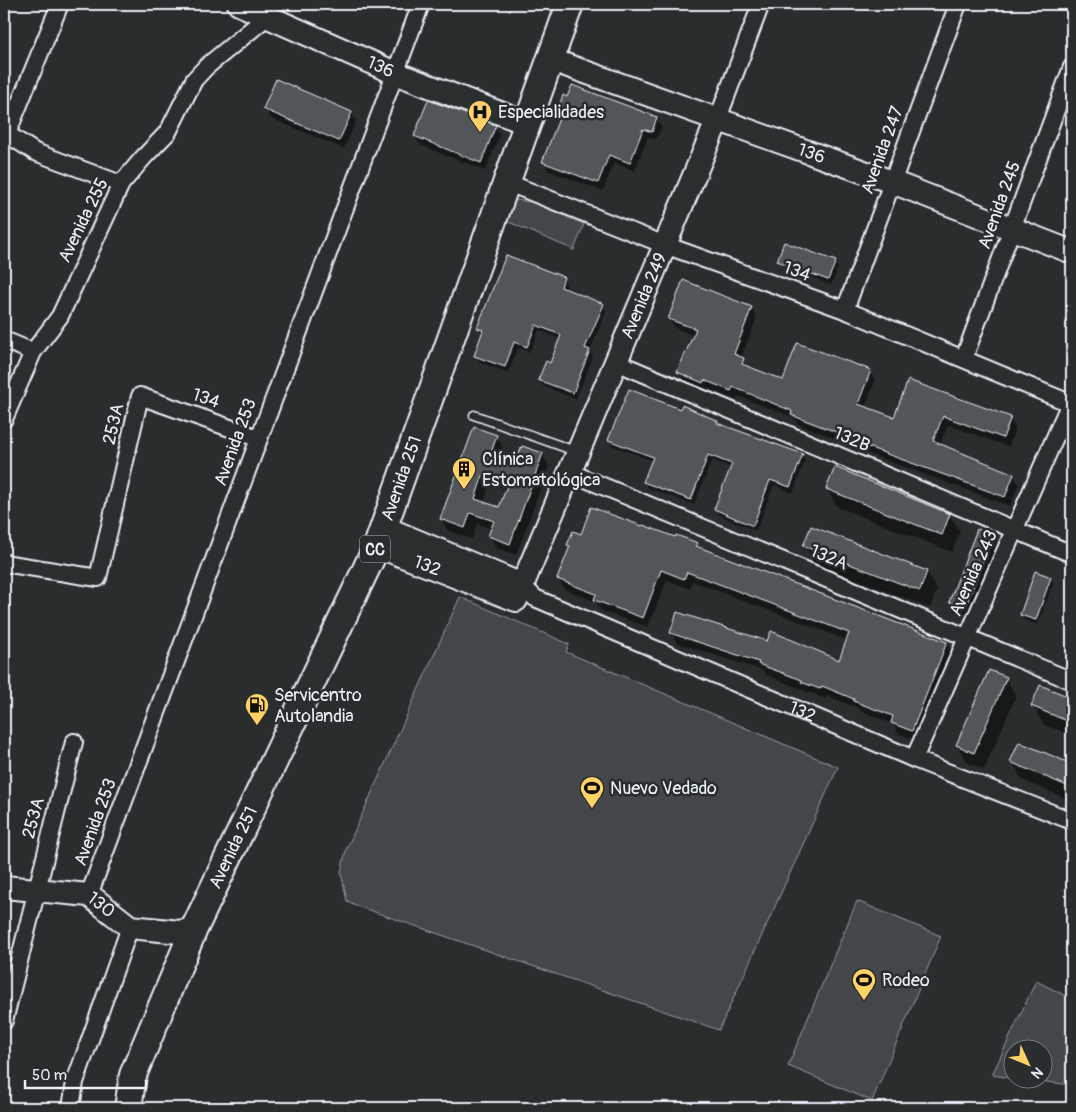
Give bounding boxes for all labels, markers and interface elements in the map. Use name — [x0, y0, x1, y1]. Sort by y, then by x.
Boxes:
street label: 136 — [363, 51, 398, 83]
hospital icon: Especialidades — [467, 99, 493, 133]
place label: Especialidades — [498, 101, 604, 124]
street label: Avenida 247 — [856, 103, 909, 197]
street label: 136 — [795, 138, 828, 169]
street label: Avenida 245 — [973, 158, 1026, 252]
street label: Avenida 255 — [53, 174, 114, 266]
street label: Avenida 249 — [616, 249, 672, 343]
street label: 134 — [780, 256, 814, 287]
street label: 134 — [189, 383, 223, 414]
street label: Avenida 253 — [209, 395, 262, 489]
street label: 253A — [98, 401, 129, 447]
street label: 132B — [830, 422, 873, 457]
street label: Avenida 251 — [376, 433, 427, 524]
place label: Clínica Estomatológica — [482, 448, 600, 492]
building icon: Clínica Estomatológica — [451, 456, 477, 490]
street label: Avenida 243 — [944, 526, 1003, 620]
road number: CC — [360, 536, 390, 562]
street label: 132A — [806, 539, 851, 576]
street label: 132 — [410, 550, 444, 582]
place label: Servicentro Autolandia — [274, 684, 362, 728]
fuel station icon: Servicentro Autolandia — [244, 692, 270, 726]
street label: 132 — [785, 696, 819, 728]
street label: Avenida 253 — [69, 775, 122, 869]
sports icon: Nuevo Vedado — [579, 775, 605, 809]
place label: Nuevo Vedado — [610, 777, 717, 800]
street label: 253A — [17, 795, 50, 841]
street label: Avenida 251 — [204, 803, 263, 893]
street label: 130 — [82, 887, 120, 923]
sports icon: Rodeo — [851, 967, 877, 1001]
place label: Rodeo — [882, 969, 930, 992]
north arrow — [1004, 1040, 1054, 1090]
scale bar — [25, 1057, 146, 1089]
text: N — [1028, 1063, 1046, 1082]
text: 50 m — [32, 1066, 67, 1085]

